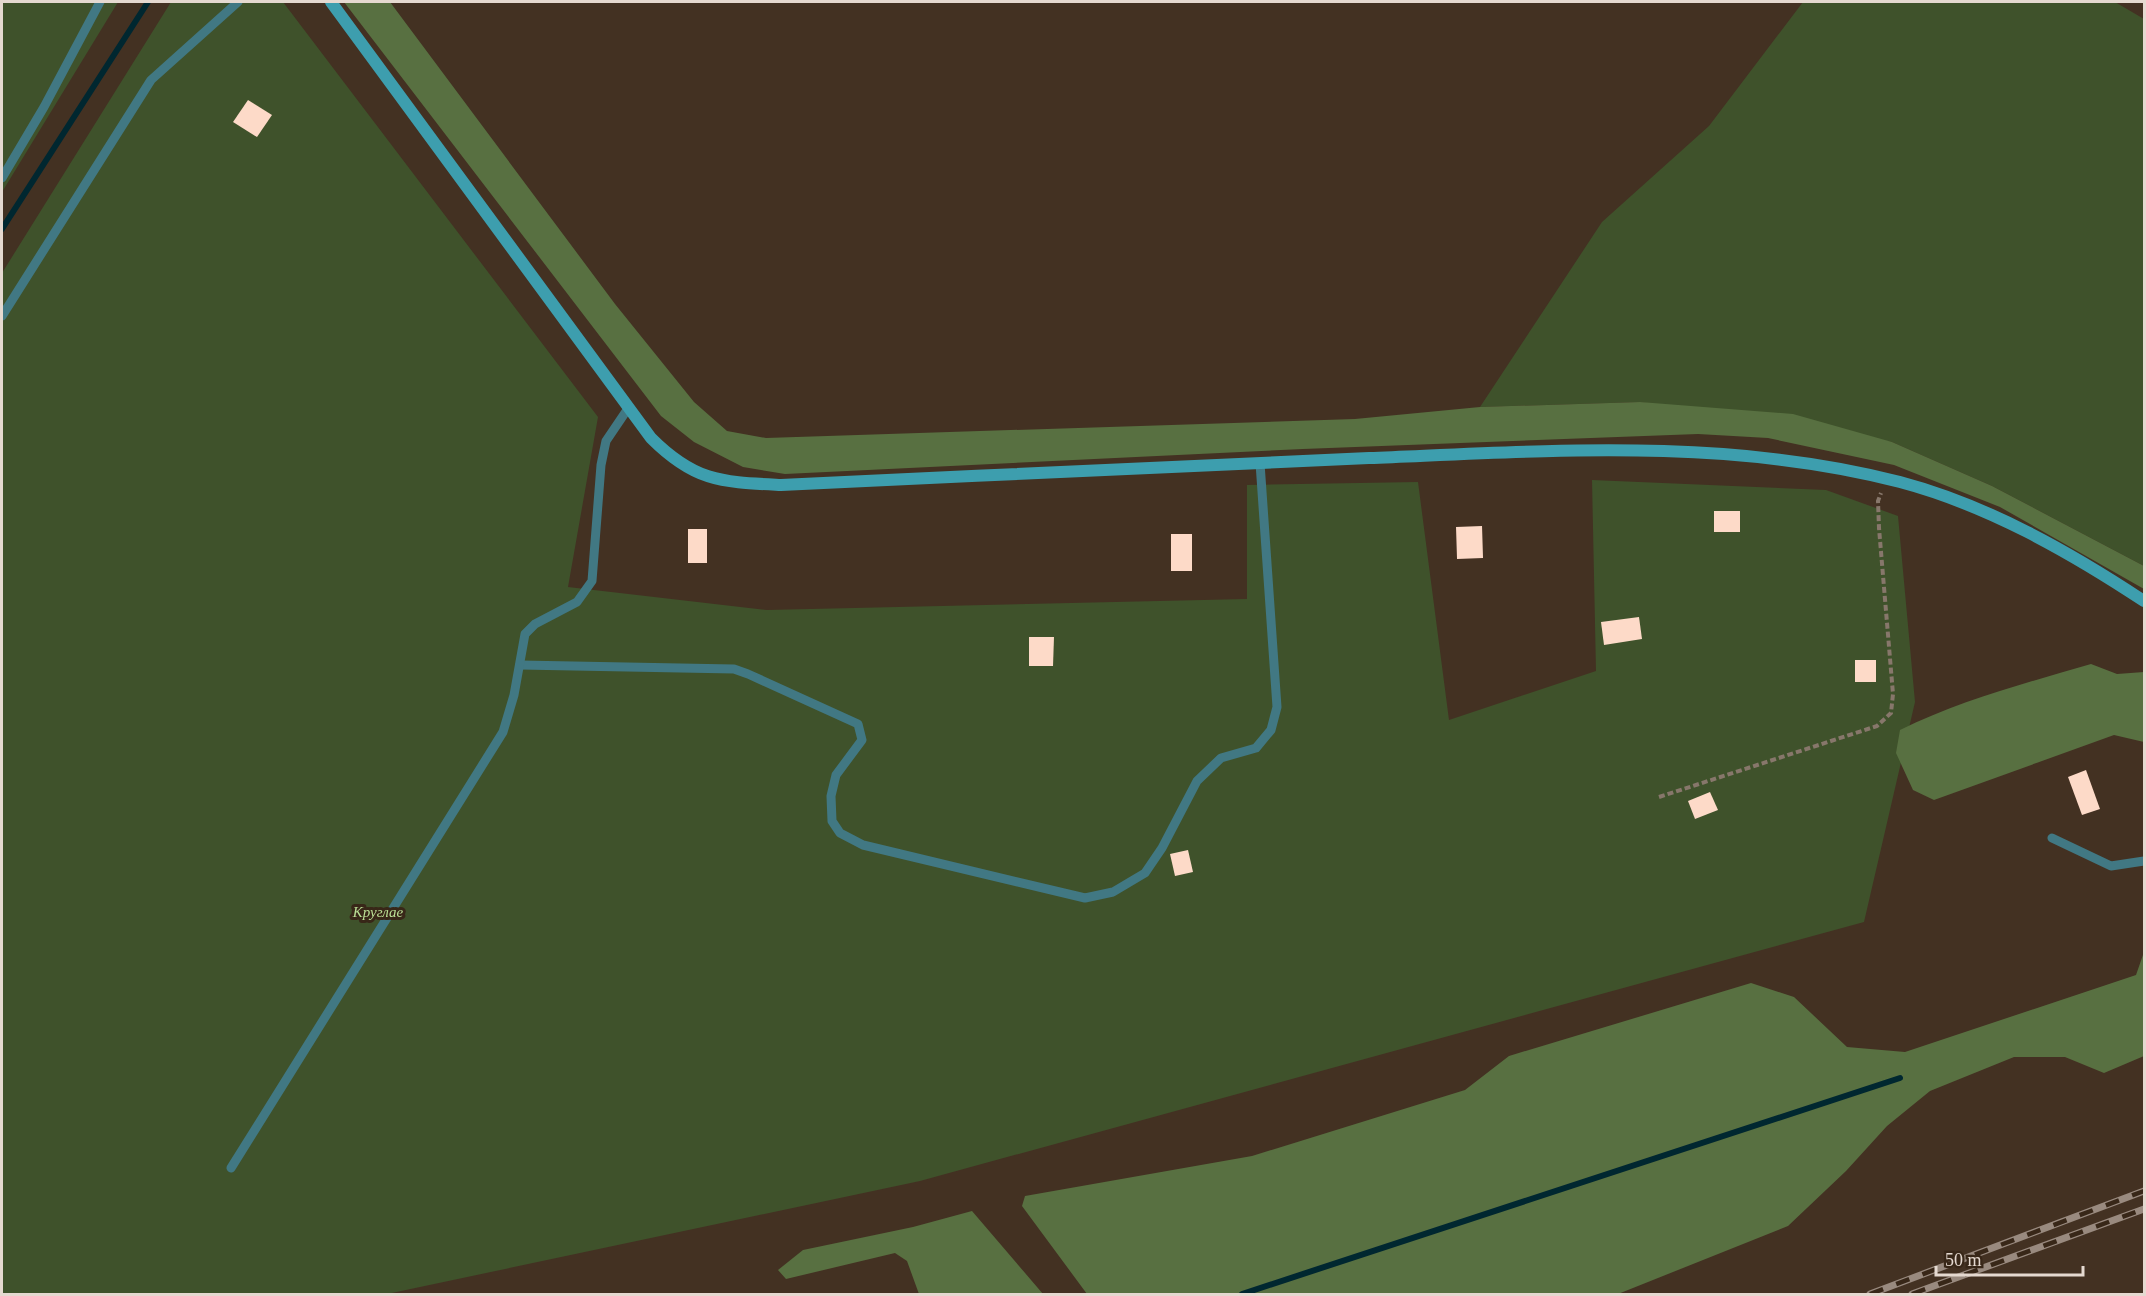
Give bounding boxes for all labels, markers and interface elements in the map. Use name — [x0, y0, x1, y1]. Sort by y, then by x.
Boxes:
park label: Круглае — [352, 904, 404, 920]
scale bar — [1936, 1239, 2083, 1277]
text: 50 m — [1945, 1250, 1982, 1270]

